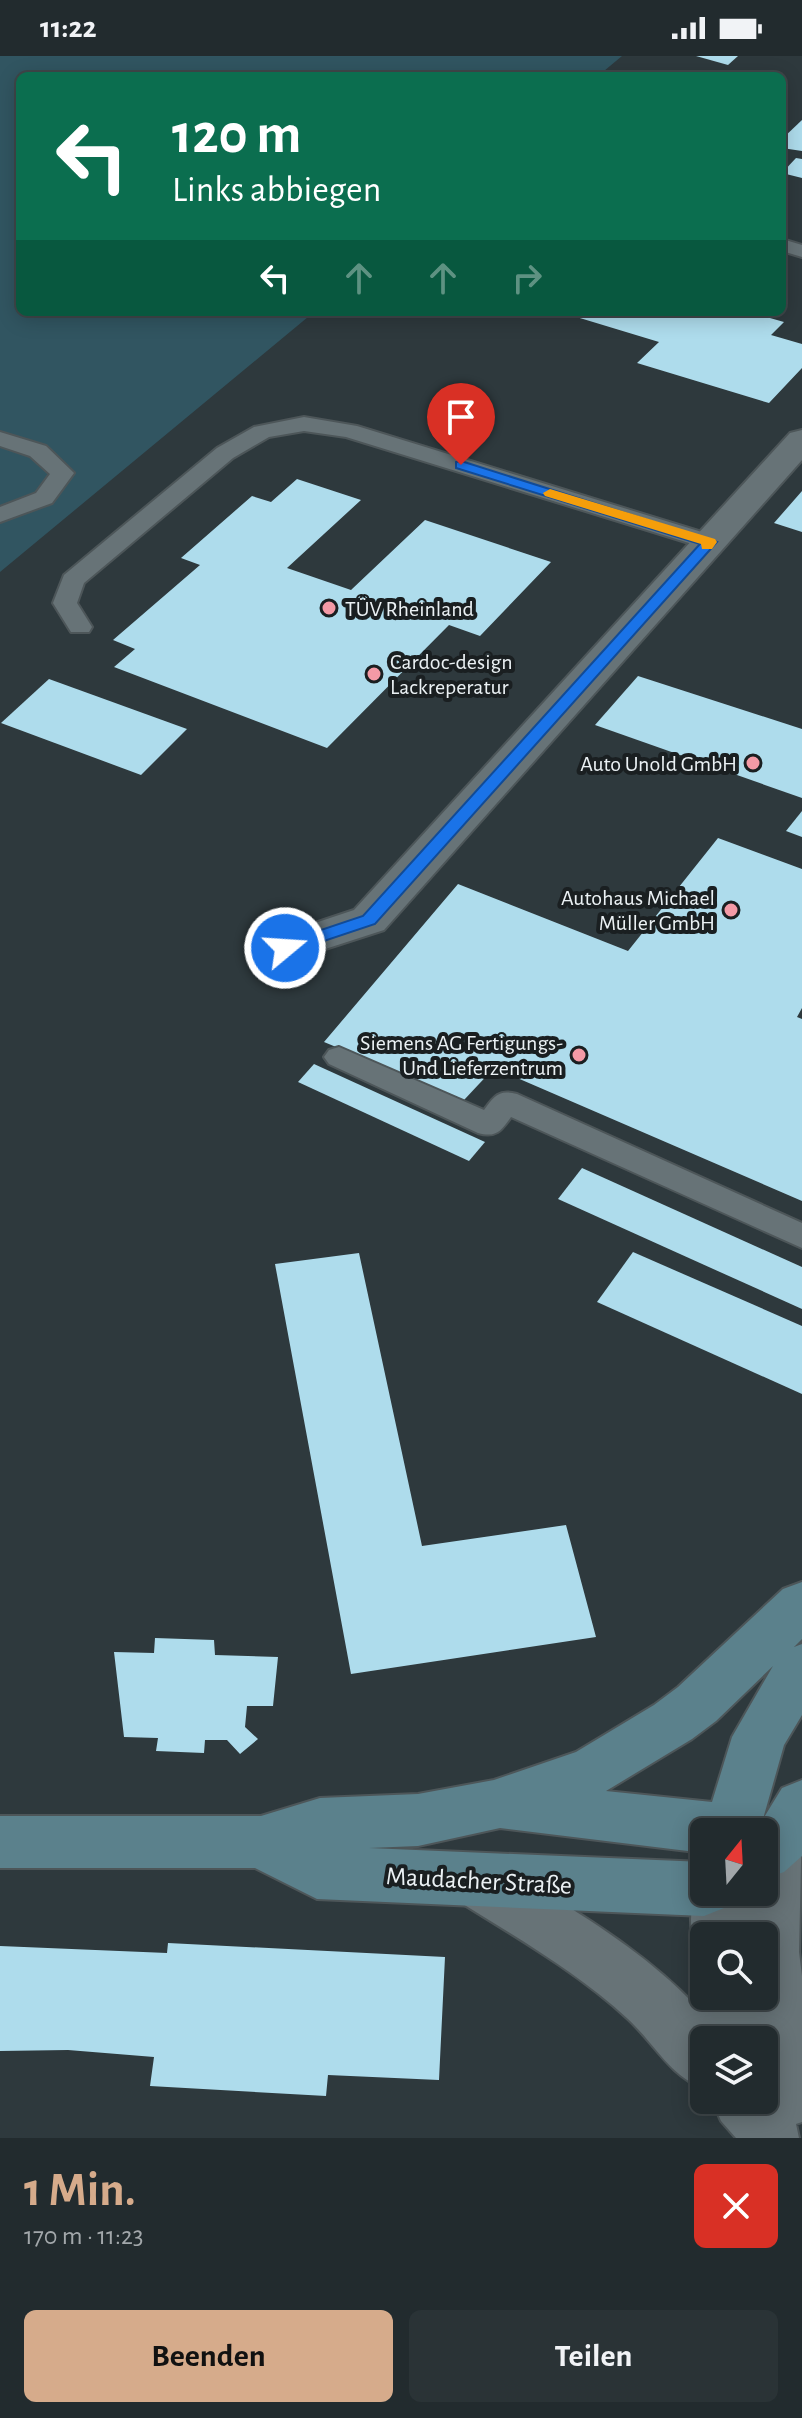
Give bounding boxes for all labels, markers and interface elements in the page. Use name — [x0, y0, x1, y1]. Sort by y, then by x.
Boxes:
text: 11:22 — [40, 13, 97, 43]
icon: left — [40, 104, 144, 208]
text: 120 m — [172, 107, 301, 163]
text: Links abbiegen — [172, 172, 381, 208]
icon: left — [253, 256, 297, 300]
icon: ahead — [337, 256, 381, 300]
icon: ahead — [421, 256, 465, 300]
icon: right — [505, 256, 549, 300]
pin — [427, 383, 495, 465]
icon: arrive — [439, 395, 483, 439]
place label: TÜV Rheinland — [345, 598, 474, 620]
marker: TÜV Rheinland — [320, 599, 338, 617]
place label: Cardoc-design Lackreperatur — [390, 651, 513, 698]
marker: Cardoc-design Lackreperatur — [365, 665, 383, 683]
place label: Auto Unold GmbH — [580, 753, 737, 775]
marker: Auto Unold GmbH — [744, 754, 762, 772]
place label: Autohaus Michael Müller GmbH — [561, 887, 715, 934]
marker: Autohaus Michael Müller GmbH — [722, 901, 740, 919]
position arrow — [243, 906, 327, 990]
place label: Siemens AG Fertigungs- Und Lieferzentrum — [360, 1032, 563, 1079]
marker: Siemens AG Fertigungs- Und Lieferzentrum — [570, 1046, 588, 1064]
north arrow — [690, 1818, 778, 1906]
map controls — [690, 1818, 778, 2114]
street label: Maudacher Straße — [385, 1863, 573, 1899]
button: search — [690, 1922, 778, 2010]
button: layers — [690, 2026, 778, 2114]
button: close — [694, 2164, 778, 2248]
text: 1 Min. — [24, 2167, 136, 2215]
text: 170 m · 11:23 — [24, 2223, 144, 2249]
button: Beenden — [24, 2310, 393, 2402]
button: Teilen — [409, 2310, 778, 2402]

